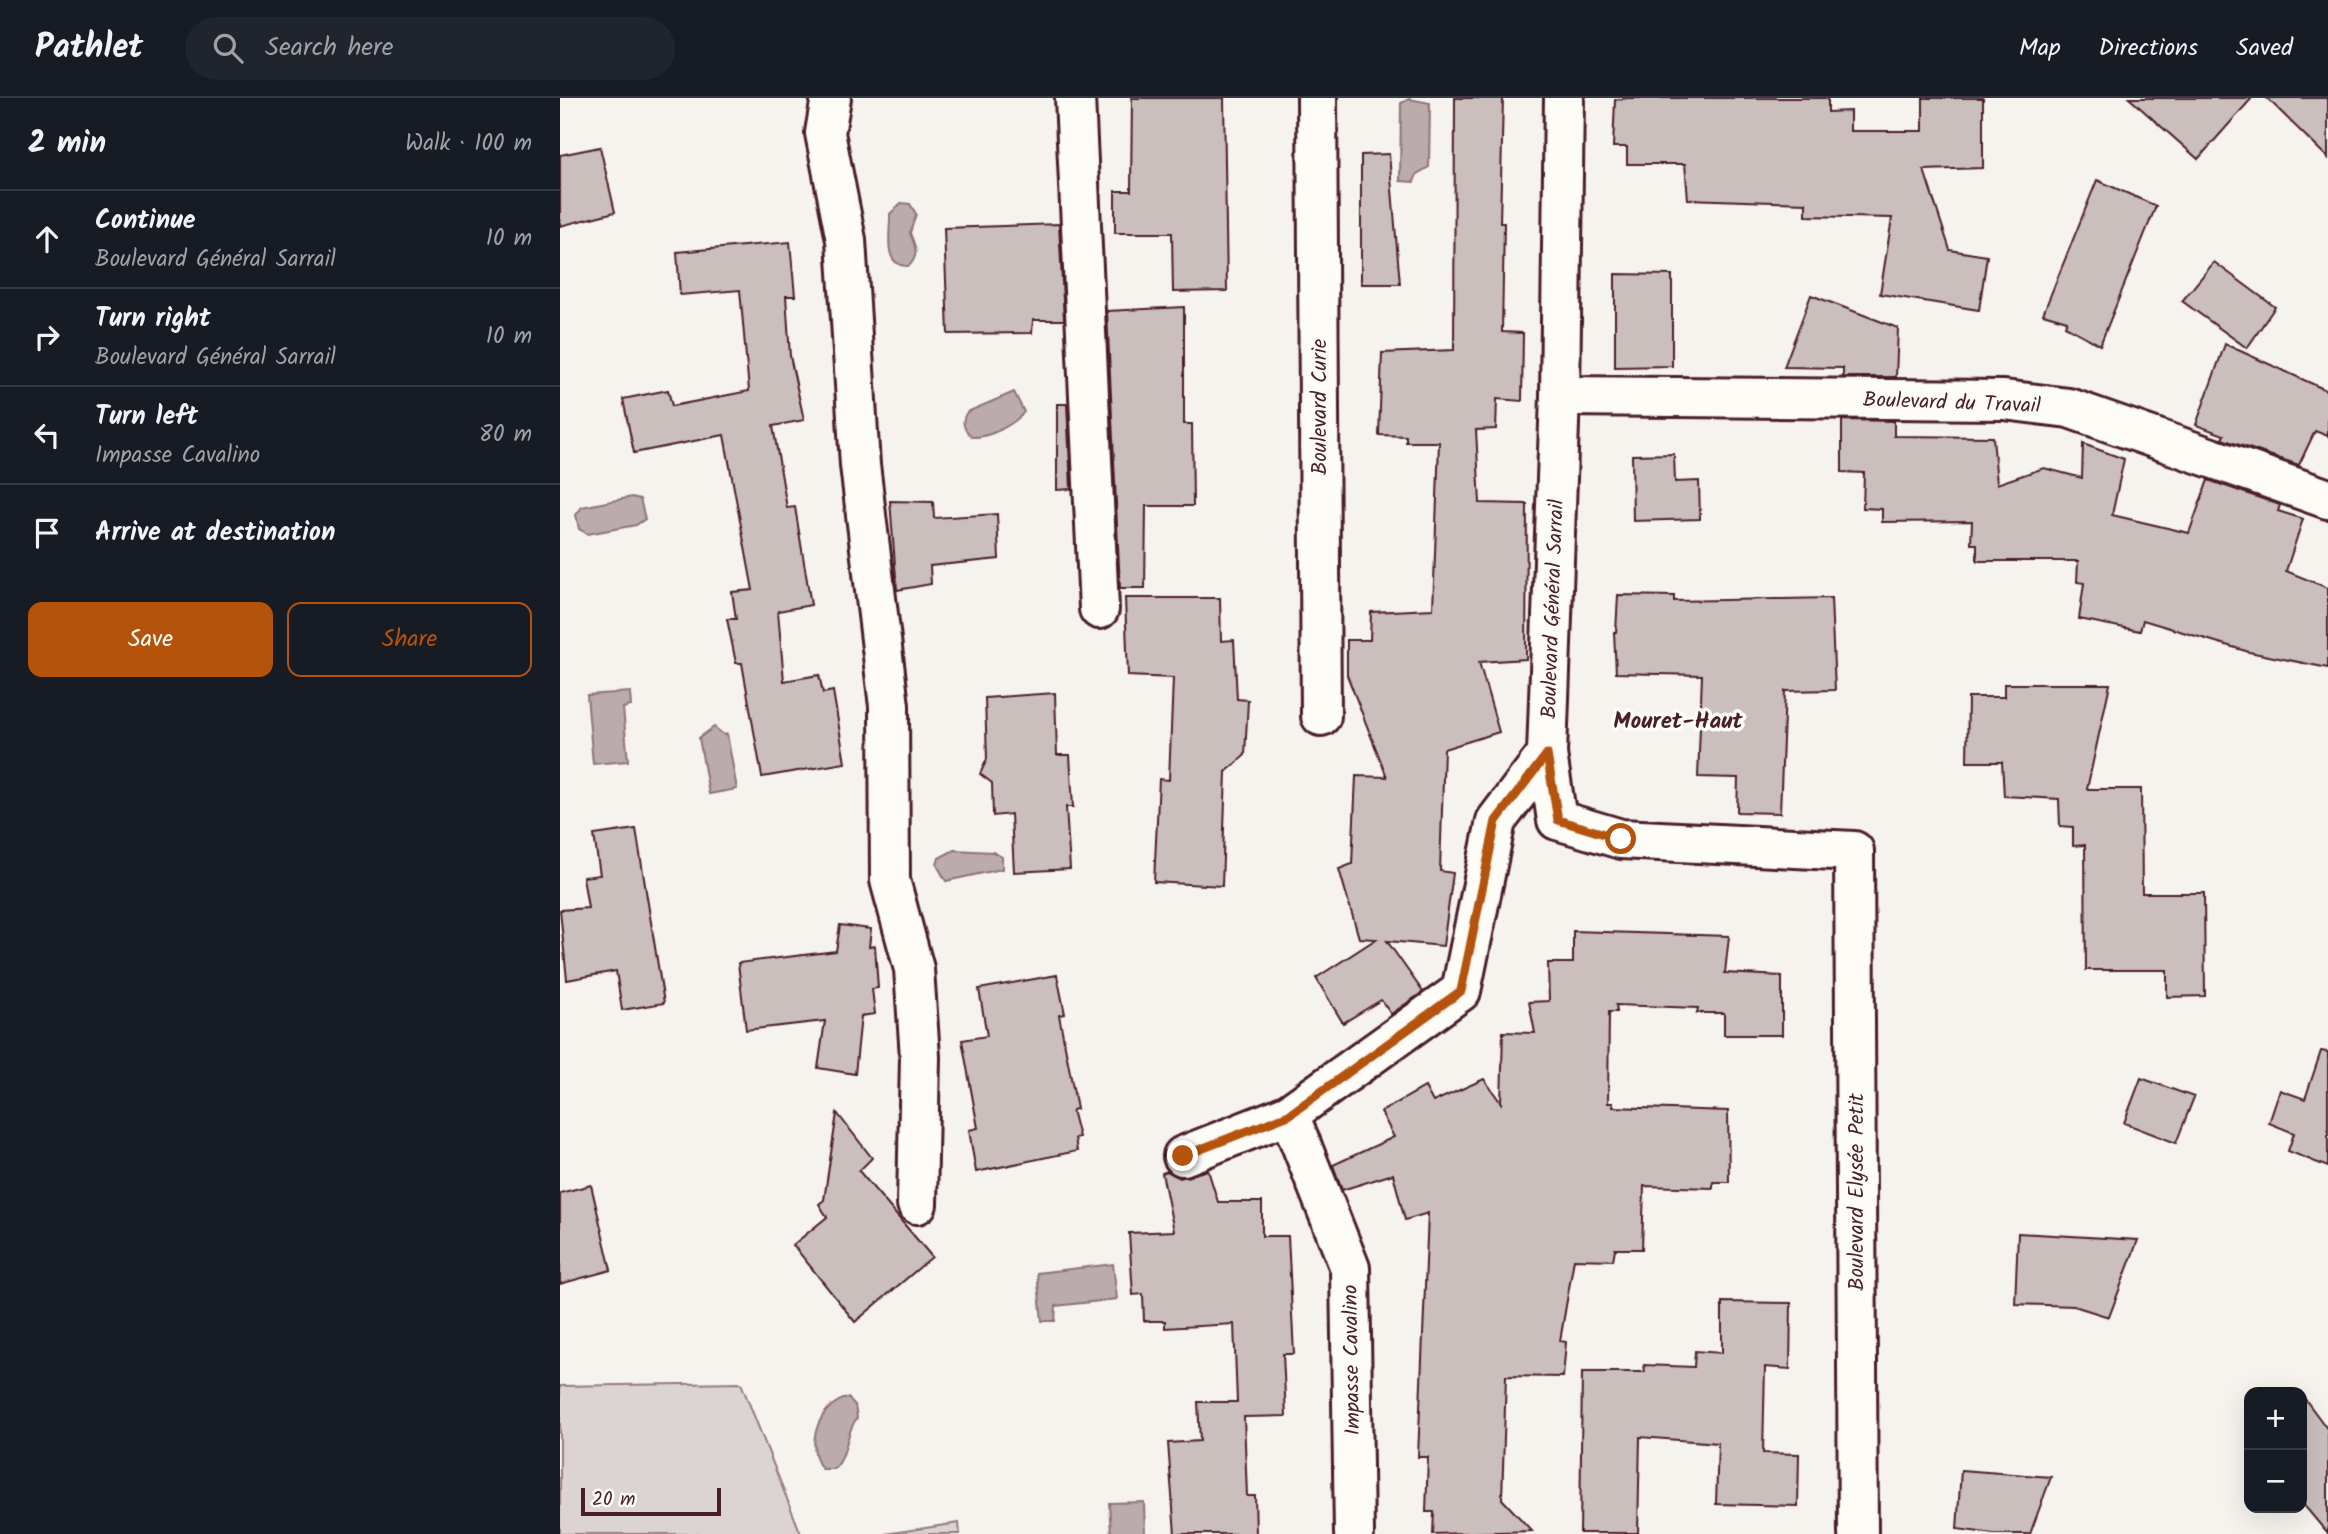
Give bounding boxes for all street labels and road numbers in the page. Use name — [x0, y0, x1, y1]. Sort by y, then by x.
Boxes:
street label: Boulevard Curie — [1304, 338, 1337, 475]
street label: Boulevard du Travail — [1862, 384, 2041, 423]
street label: Boulevard Général Sarrail — [1533, 499, 1574, 719]
street label: Boulevard Elysée Petit — [1841, 1092, 1874, 1291]
street label: Impasse Cavalino — [1335, 1284, 1370, 1436]

